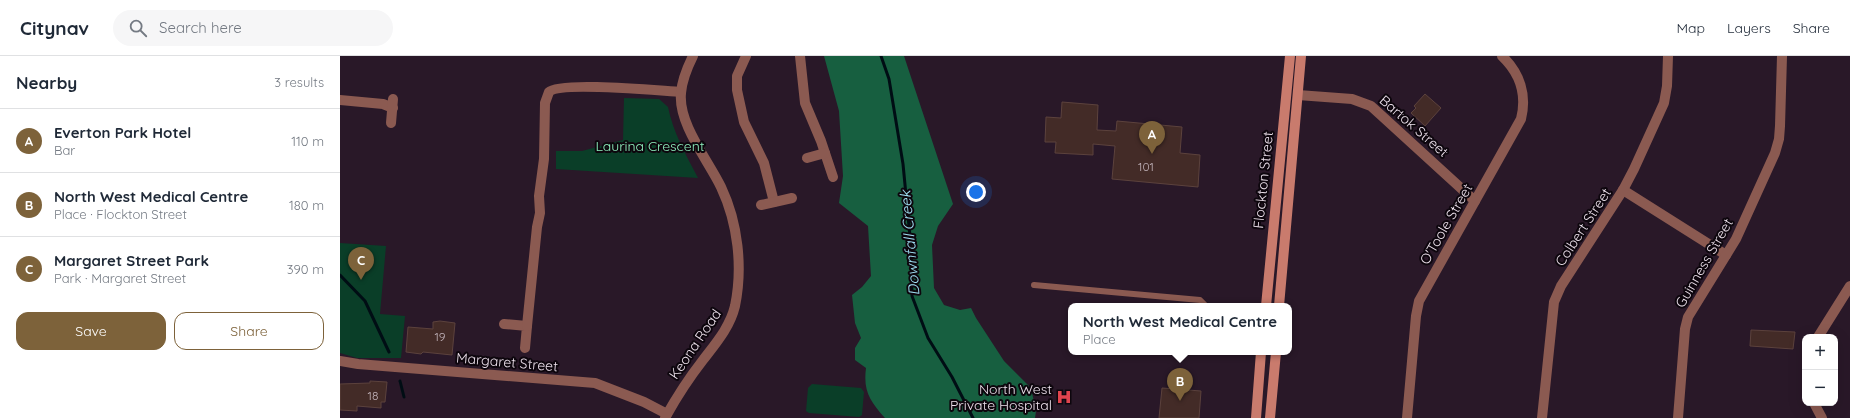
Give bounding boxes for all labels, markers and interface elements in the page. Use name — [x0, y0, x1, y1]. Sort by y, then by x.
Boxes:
search box — [113, 10, 393, 46]
text: Citynav — [20, 16, 89, 40]
icon: search — [127, 17, 149, 39]
text: Search here — [159, 18, 242, 37]
text: Map — [1676, 19, 1705, 37]
text: Layers — [1727, 19, 1771, 37]
text: Share — [1793, 19, 1830, 37]
text: Nearby — [16, 72, 77, 93]
text: 3 results — [274, 74, 324, 90]
street label: Bartok Street — [1376, 91, 1452, 161]
pin: A — [1139, 121, 1165, 154]
text: Everton Park Hotel — [54, 123, 191, 142]
street label: Flockton Street — [1249, 130, 1277, 229]
text: A — [25, 133, 33, 149]
text: 110 m — [291, 133, 324, 149]
park label: Laurina Crescent — [595, 137, 705, 155]
text: Bar — [54, 142, 75, 158]
house number: 101 — [1138, 159, 1154, 174]
street label: O'Toole Street — [1416, 180, 1476, 268]
your location — [966, 182, 986, 202]
street label: Colbert Street — [1551, 184, 1615, 269]
text: North West Medical Centre — [54, 187, 248, 206]
water label: Downfall Creek — [895, 188, 924, 296]
text: B — [25, 197, 33, 213]
text: 180 m — [289, 197, 324, 213]
text: Place · Flockton Street — [54, 206, 187, 222]
street label: Guinness Street — [1671, 215, 1737, 311]
pin: C — [348, 247, 374, 280]
text: Margaret Street Park — [54, 251, 209, 270]
text: C — [25, 261, 33, 277]
text: 390 m — [287, 261, 324, 277]
text: Park · Margaret Street — [54, 270, 186, 286]
popup — [1068, 303, 1292, 355]
street label: Keona Road — [665, 306, 725, 382]
button: Save — [16, 312, 166, 350]
button: Share — [174, 312, 324, 350]
text: North West Medical Centre — [1083, 312, 1277, 331]
house number: 19 — [434, 329, 446, 344]
text: Place — [1083, 331, 1116, 347]
map controls — [1802, 334, 1838, 406]
button: + — [1802, 334, 1838, 370]
street label: Margaret Street — [455, 349, 559, 375]
pin: B — [1167, 368, 1193, 401]
button: − — [1802, 370, 1838, 406]
place label: North West Private Hospital — [950, 380, 1052, 414]
house number: 18 — [368, 388, 378, 403]
hospital icon: North West Private Hospital — [1055, 388, 1073, 406]

